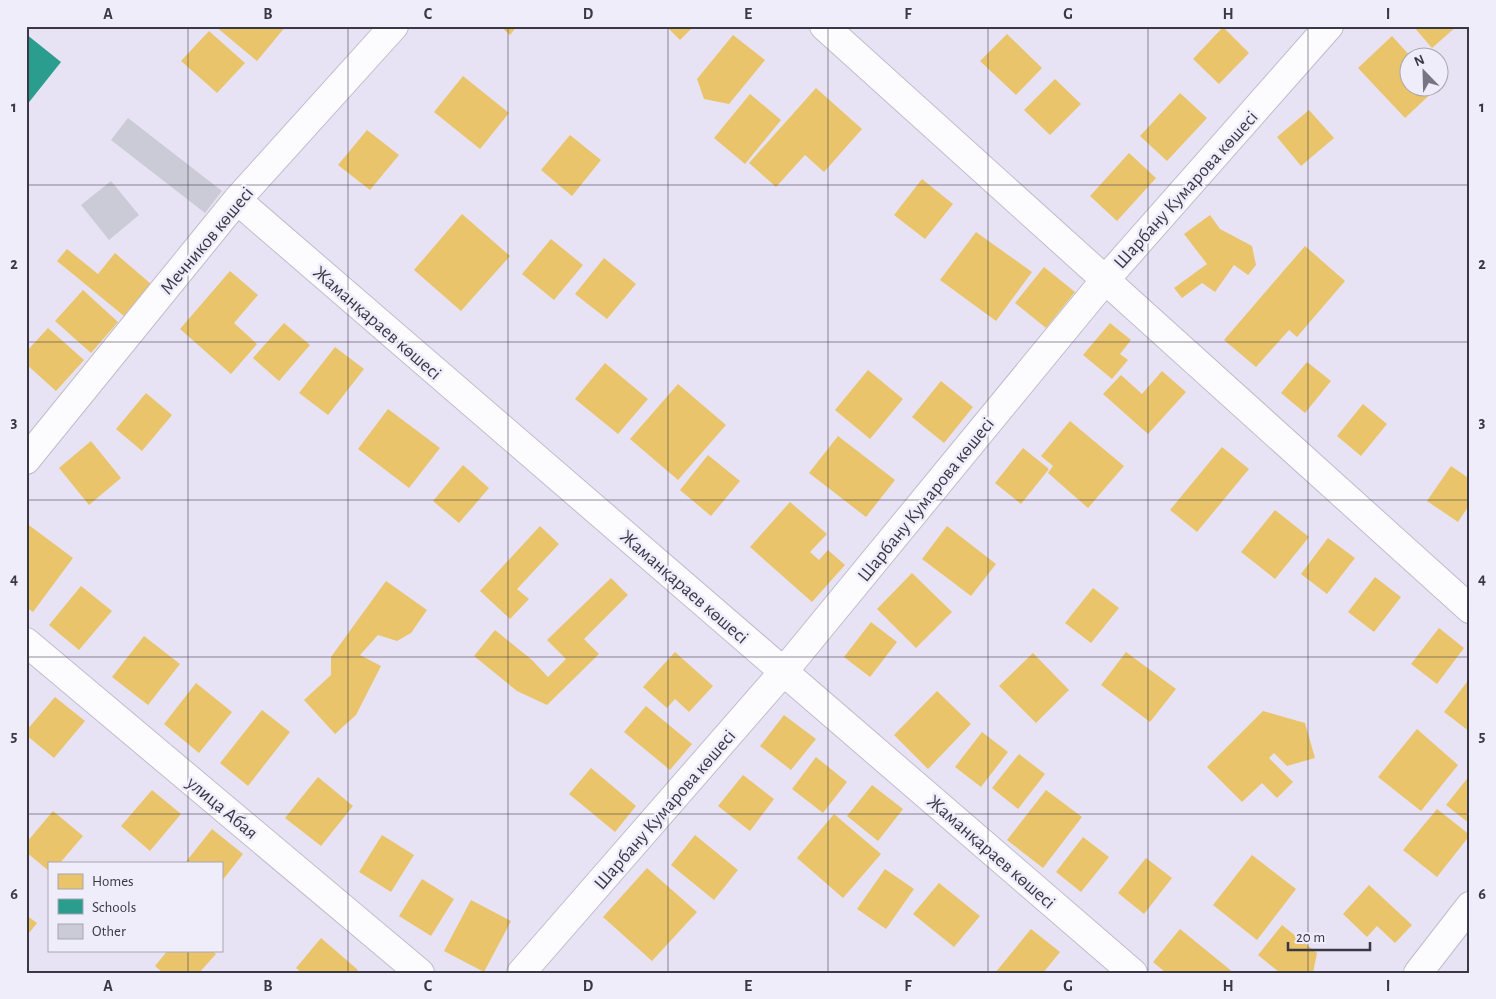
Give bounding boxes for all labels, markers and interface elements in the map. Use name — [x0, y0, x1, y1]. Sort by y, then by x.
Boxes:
text: A — [103, 6, 113, 22]
text: B — [263, 6, 273, 22]
text: C — [424, 6, 433, 22]
text: D — [583, 6, 594, 22]
text: E — [744, 6, 752, 22]
text: F — [904, 6, 912, 22]
text: G — [1063, 6, 1073, 22]
text: H — [1222, 6, 1234, 22]
text: I — [1386, 6, 1390, 22]
north arrow — [1398, 48, 1448, 98]
text: N — [1412, 53, 1427, 69]
text: 1 — [11, 99, 17, 115]
text: 1 — [1479, 99, 1485, 115]
street label: Шарбану Кумарова көшесі — [1110, 107, 1262, 273]
street label: Мечников көшесі — [157, 184, 257, 298]
text: 2 — [10, 256, 18, 272]
text: 2 — [1478, 256, 1486, 272]
street label: Жаманқараев көшесі — [309, 263, 445, 384]
text: 3 — [11, 414, 18, 430]
street label: Шарбану Кумарова көшесі — [854, 414, 998, 586]
text: 3 — [1479, 414, 1486, 430]
street label: Жаманқараев көшесі — [616, 527, 752, 648]
text: 4 — [10, 571, 18, 587]
text: 4 — [1478, 571, 1486, 587]
street label: Шарбану Кумарова көшесі — [591, 726, 740, 894]
text: 5 — [11, 728, 18, 744]
text: 5 — [1479, 728, 1486, 744]
street label: улица Абая — [182, 773, 261, 843]
street label: Жаманқараев көшесі — [923, 792, 1059, 913]
legend — [48, 862, 222, 952]
text: Homes — [92, 874, 134, 889]
text: 6 — [10, 886, 18, 902]
text: 6 — [1478, 886, 1486, 902]
text: Schools — [92, 900, 136, 915]
scale bar — [1288, 919, 1371, 951]
text: Other — [92, 924, 126, 939]
text: 20 m — [1296, 930, 1325, 945]
text: A — [103, 978, 113, 994]
text: B — [263, 978, 273, 994]
text: C — [424, 978, 433, 994]
text: D — [583, 978, 594, 994]
text: E — [744, 978, 752, 994]
text: F — [904, 978, 912, 994]
text: G — [1063, 978, 1073, 994]
text: H — [1222, 978, 1234, 994]
text: I — [1386, 978, 1390, 994]

